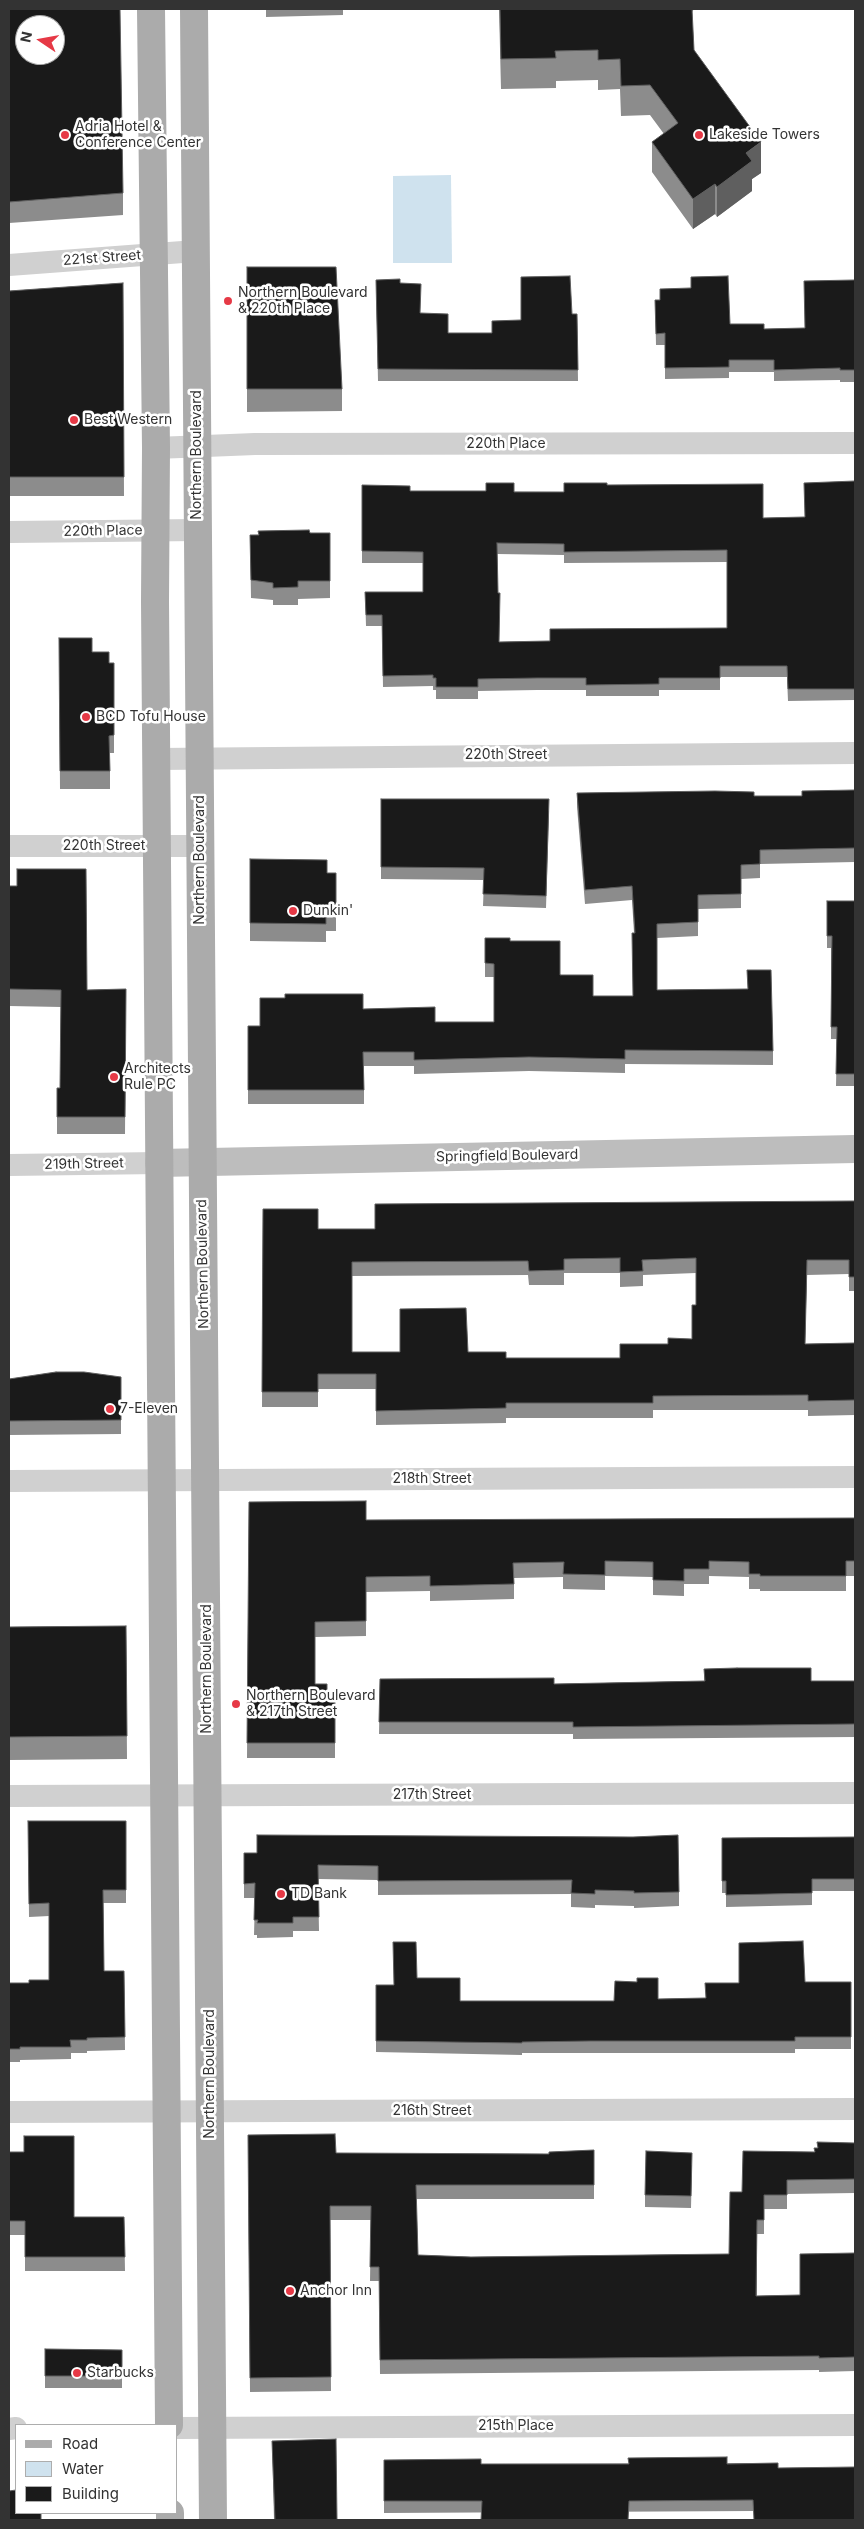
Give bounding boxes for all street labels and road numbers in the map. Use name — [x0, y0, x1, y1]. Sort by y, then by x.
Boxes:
street label: 221st Street — [62, 247, 142, 269]
street label: Northern Boulevard — [189, 390, 205, 520]
street label: 220th Place — [466, 436, 546, 452]
street label: 220th Place — [63, 522, 143, 540]
street label: 220th Street — [465, 747, 547, 763]
street label: Northern Boulevard — [192, 795, 208, 925]
street label: 220th Street — [63, 838, 145, 854]
street label: Springfield Boulevard — [436, 1146, 578, 1166]
street label: 219th Street — [44, 1155, 124, 1173]
street label: Northern Boulevard — [193, 1199, 213, 1329]
street label: 218th Street — [392, 1471, 472, 1487]
street label: Northern Boulevard — [199, 1604, 215, 1734]
street label: 217th Street — [393, 1787, 471, 1803]
street label: Northern Boulevard — [202, 2009, 218, 2139]
street label: 216th Street — [392, 2103, 472, 2119]
street label: 215th Place — [478, 2418, 554, 2434]

